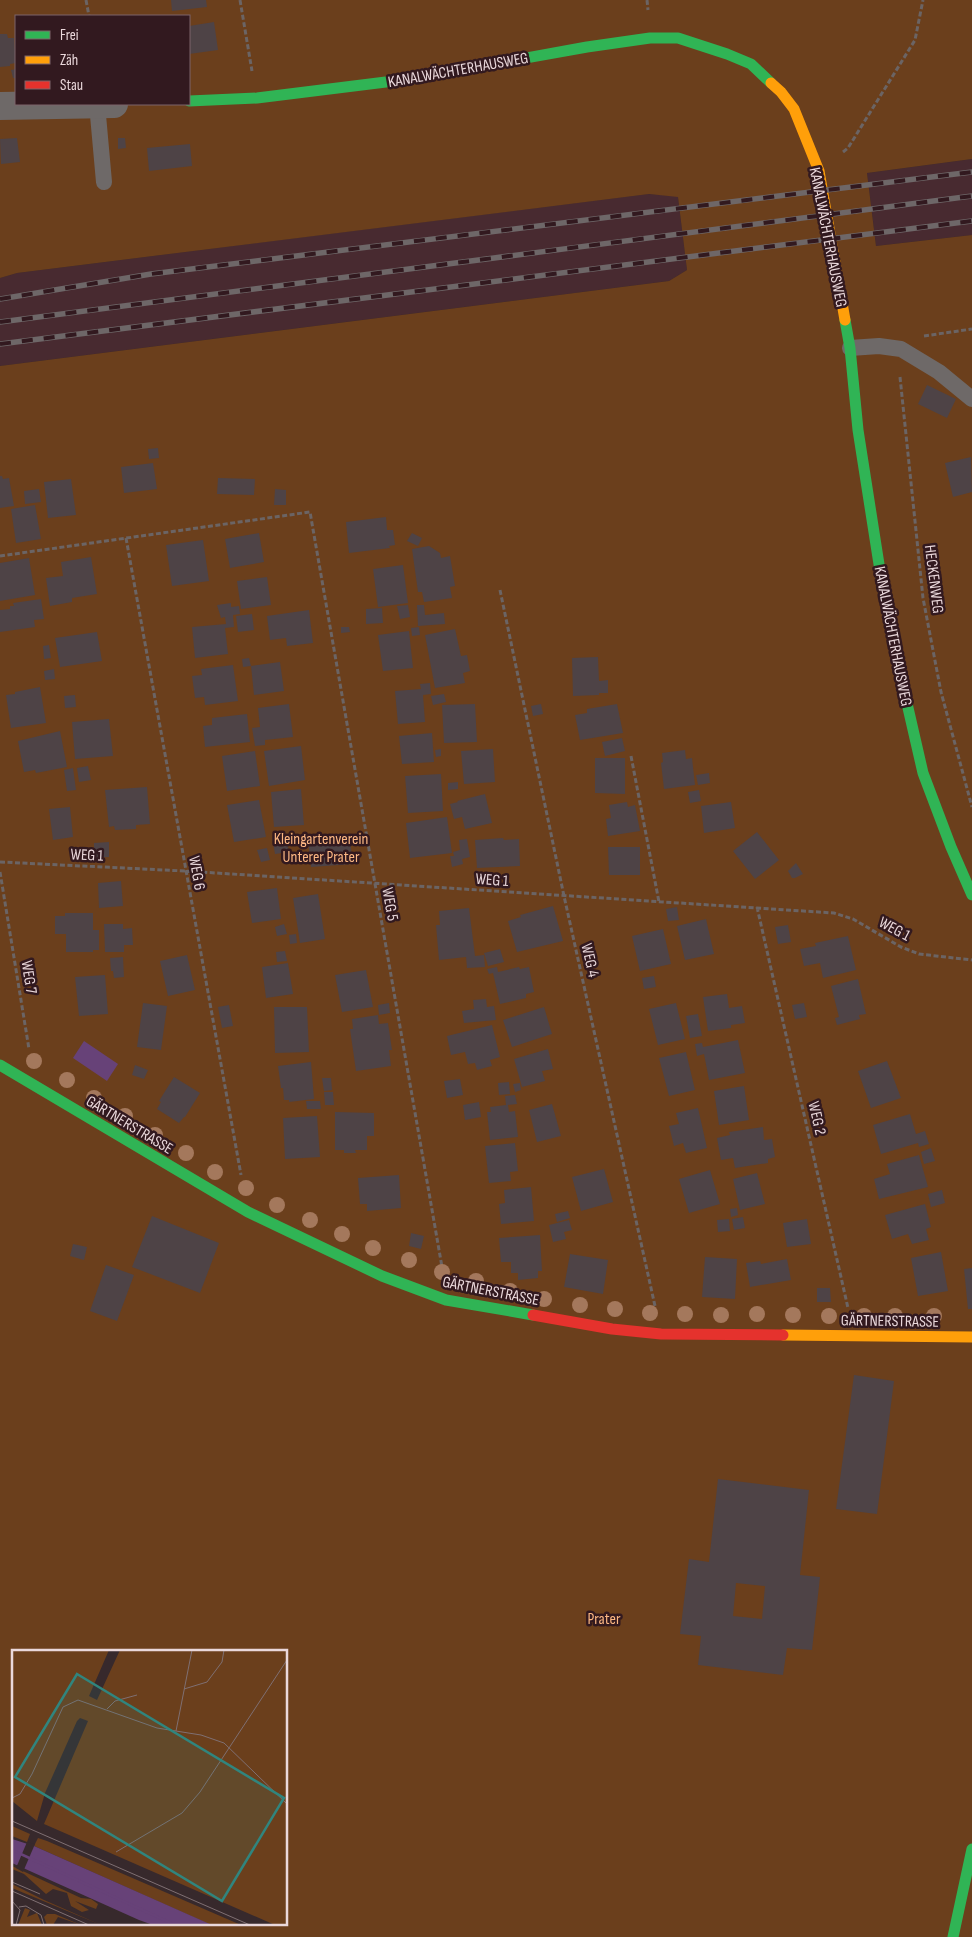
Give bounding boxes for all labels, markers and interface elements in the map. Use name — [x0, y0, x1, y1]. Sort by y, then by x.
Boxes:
legend — [15, 15, 190, 105]
text: Frei — [60, 26, 79, 45]
street label: KANALWÄCHTERHAUSWEG — [387, 49, 530, 92]
text: Zäh — [60, 51, 78, 70]
text: Stau — [60, 76, 83, 95]
street label: KANALWÄCHTERHAUSWEG — [805, 166, 850, 309]
street label: HECKENWEG — [920, 544, 947, 615]
street label: KANALWÄCHTERHAUSWEG — [870, 565, 915, 708]
park label: Kleingartenverein Unterer Prater — [274, 830, 368, 867]
street label: WEG 1 — [70, 845, 104, 866]
street label: WEG 6 — [184, 855, 209, 892]
street label: WEG 1 — [475, 870, 509, 891]
street label: WEG 5 — [377, 886, 402, 923]
street label: WEG 1 — [875, 913, 914, 946]
street label: WEG 4 — [576, 942, 603, 979]
street label: WEG 7 — [16, 959, 41, 996]
street label: GÄRTNERSTRASSE — [82, 1092, 176, 1159]
street label: WEG 2 — [803, 1100, 830, 1137]
street label: GÄRTNERSTRASSE — [441, 1273, 541, 1310]
street label: GÄRTNERSTRASSE — [841, 1311, 939, 1332]
park label: Prater — [587, 1610, 621, 1629]
inset map — [12, 1650, 288, 1924]

